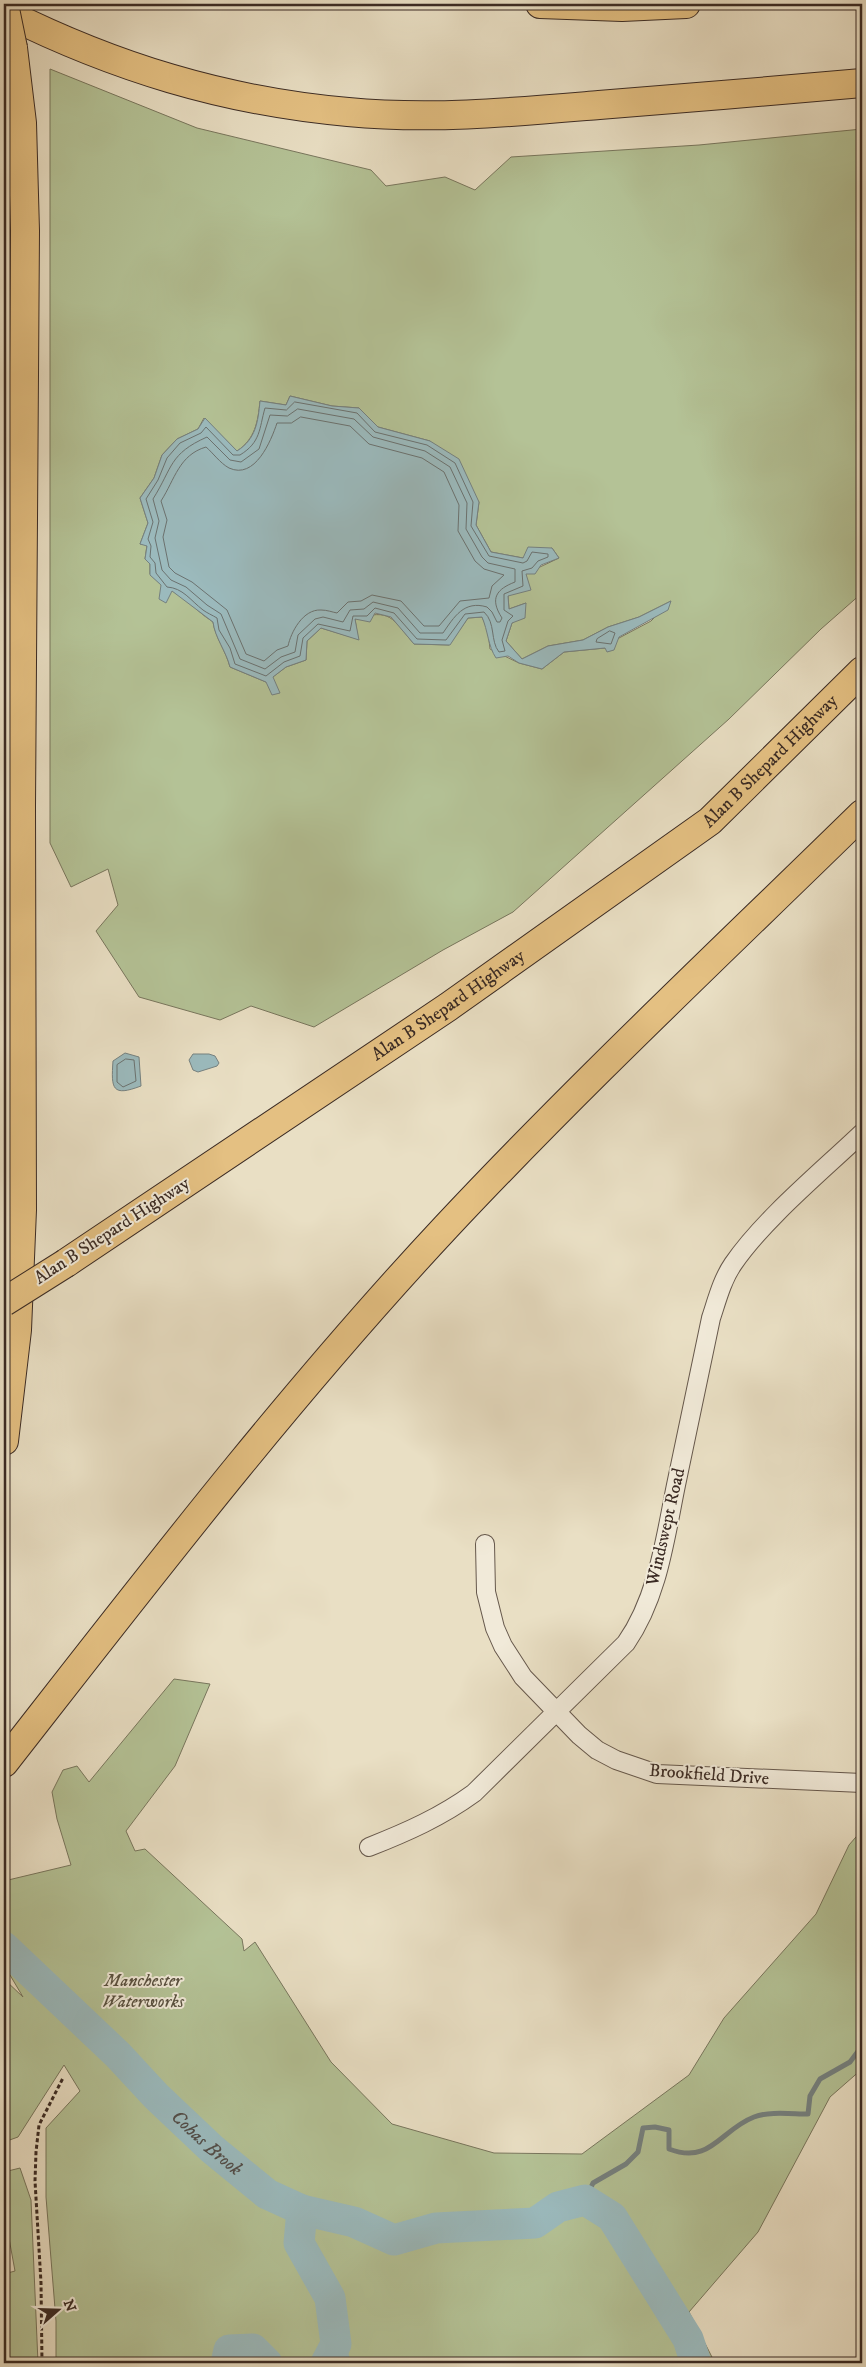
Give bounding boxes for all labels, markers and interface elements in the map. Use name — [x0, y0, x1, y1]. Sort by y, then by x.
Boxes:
street label: Alan B Shepard Highway — [698, 690, 843, 833]
street label: Alan B Shepard Highway — [368, 945, 529, 1066]
street label: Alan B Shepard Highway — [30, 1172, 194, 1289]
street label: Windswept Road — [642, 1466, 690, 1589]
street label: Brookfield Drive — [648, 1760, 770, 1790]
park label: Manchester Waterworks — [102, 1970, 184, 2013]
water label: Cohas Brook — [167, 2105, 247, 2181]
north arrow — [32, 2284, 82, 2334]
text: N — [59, 2297, 80, 2315]

